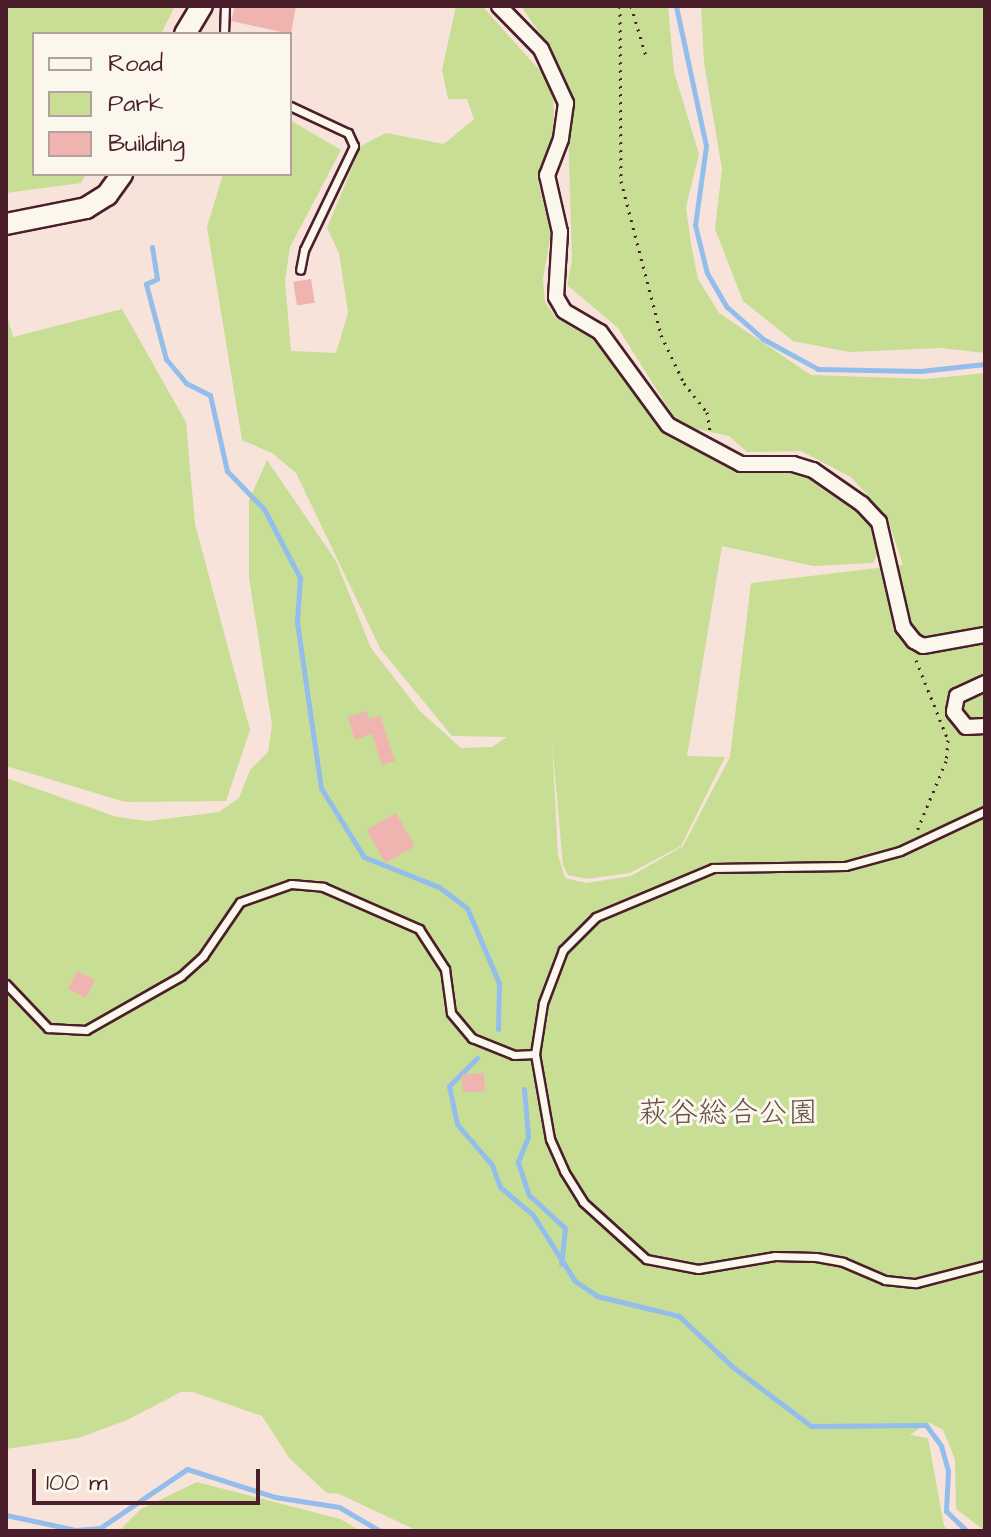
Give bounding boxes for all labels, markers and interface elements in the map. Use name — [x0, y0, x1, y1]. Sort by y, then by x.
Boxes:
legend — [32, 32, 292, 176]
text: Road — [108, 47, 163, 81]
text: Park — [108, 87, 164, 121]
text: Building — [108, 127, 185, 161]
park label: 萩谷総合公園 — [638, 1095, 818, 1131]
scale bar — [36, 1453, 264, 1503]
text: 100 m — [46, 1466, 108, 1500]

